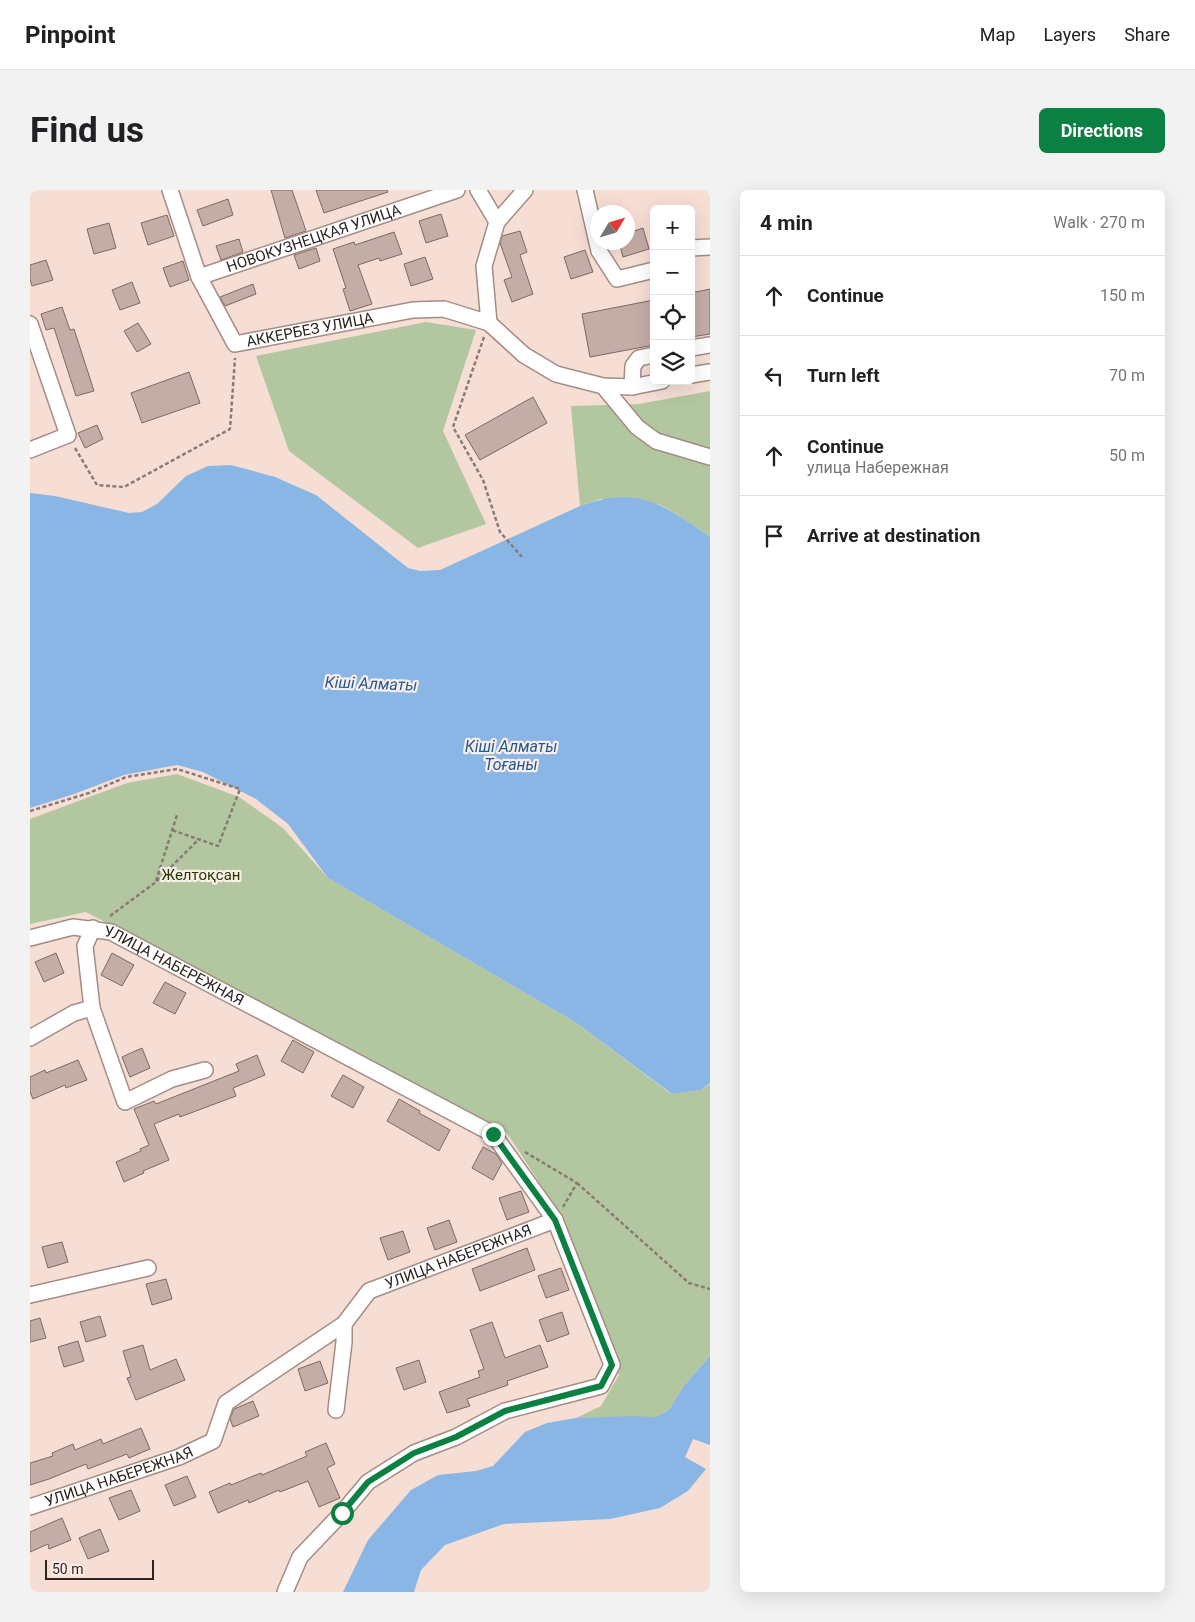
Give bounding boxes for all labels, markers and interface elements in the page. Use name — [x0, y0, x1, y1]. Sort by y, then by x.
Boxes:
text: Pinpoint — [25, 21, 115, 49]
text: Map — [980, 24, 1015, 45]
text: Layers — [1043, 24, 1096, 45]
text: Share — [1124, 24, 1170, 45]
button: Directions — [1039, 108, 1165, 153]
text: Find us — [30, 110, 144, 151]
street label: НОВОКУЗНЕЦКАЯ УЛИЦА — [224, 201, 403, 276]
north arrow — [590, 205, 635, 250]
map controls — [650, 205, 695, 385]
button: + — [650, 205, 695, 250]
text: 4 min — [760, 211, 813, 235]
text: Walk · 270 m — [1053, 213, 1145, 232]
button: − — [650, 250, 695, 295]
icon: ahead — [760, 282, 788, 310]
text: Continue — [807, 284, 884, 307]
text: 150 m — [1100, 286, 1145, 305]
button: locate — [650, 295, 695, 340]
street label: АККЕРБЕЗ УЛИЦА — [245, 309, 375, 351]
button: layers — [650, 340, 695, 385]
icon: left — [760, 362, 788, 390]
text: Turn left — [807, 364, 880, 387]
text: 70 m — [1109, 366, 1145, 385]
text: Continue — [807, 435, 884, 458]
icon: ahead — [760, 442, 788, 470]
text: 50 m — [1109, 446, 1145, 465]
text: улица Набережная — [807, 458, 949, 477]
icon: arrive — [760, 522, 788, 550]
text: Arrive at destination — [807, 524, 980, 547]
water label: Кіші Алматы — [324, 672, 418, 695]
water label: Кіші Алматы Тоғаны — [465, 737, 557, 774]
park label: Желтоқсан — [161, 866, 241, 884]
street label: УЛИЦА НАБЕРЕЖНАЯ — [103, 922, 247, 1010]
route end — [482, 1123, 505, 1146]
street label: УЛИЦА НАБЕРЕЖНАЯ — [383, 1221, 534, 1293]
street label: УЛИЦА НАБЕРЕЖНАЯ — [43, 1443, 196, 1510]
route start — [331, 1502, 354, 1525]
scale bar — [45, 1557, 154, 1580]
text: 50 m — [52, 1561, 84, 1577]

